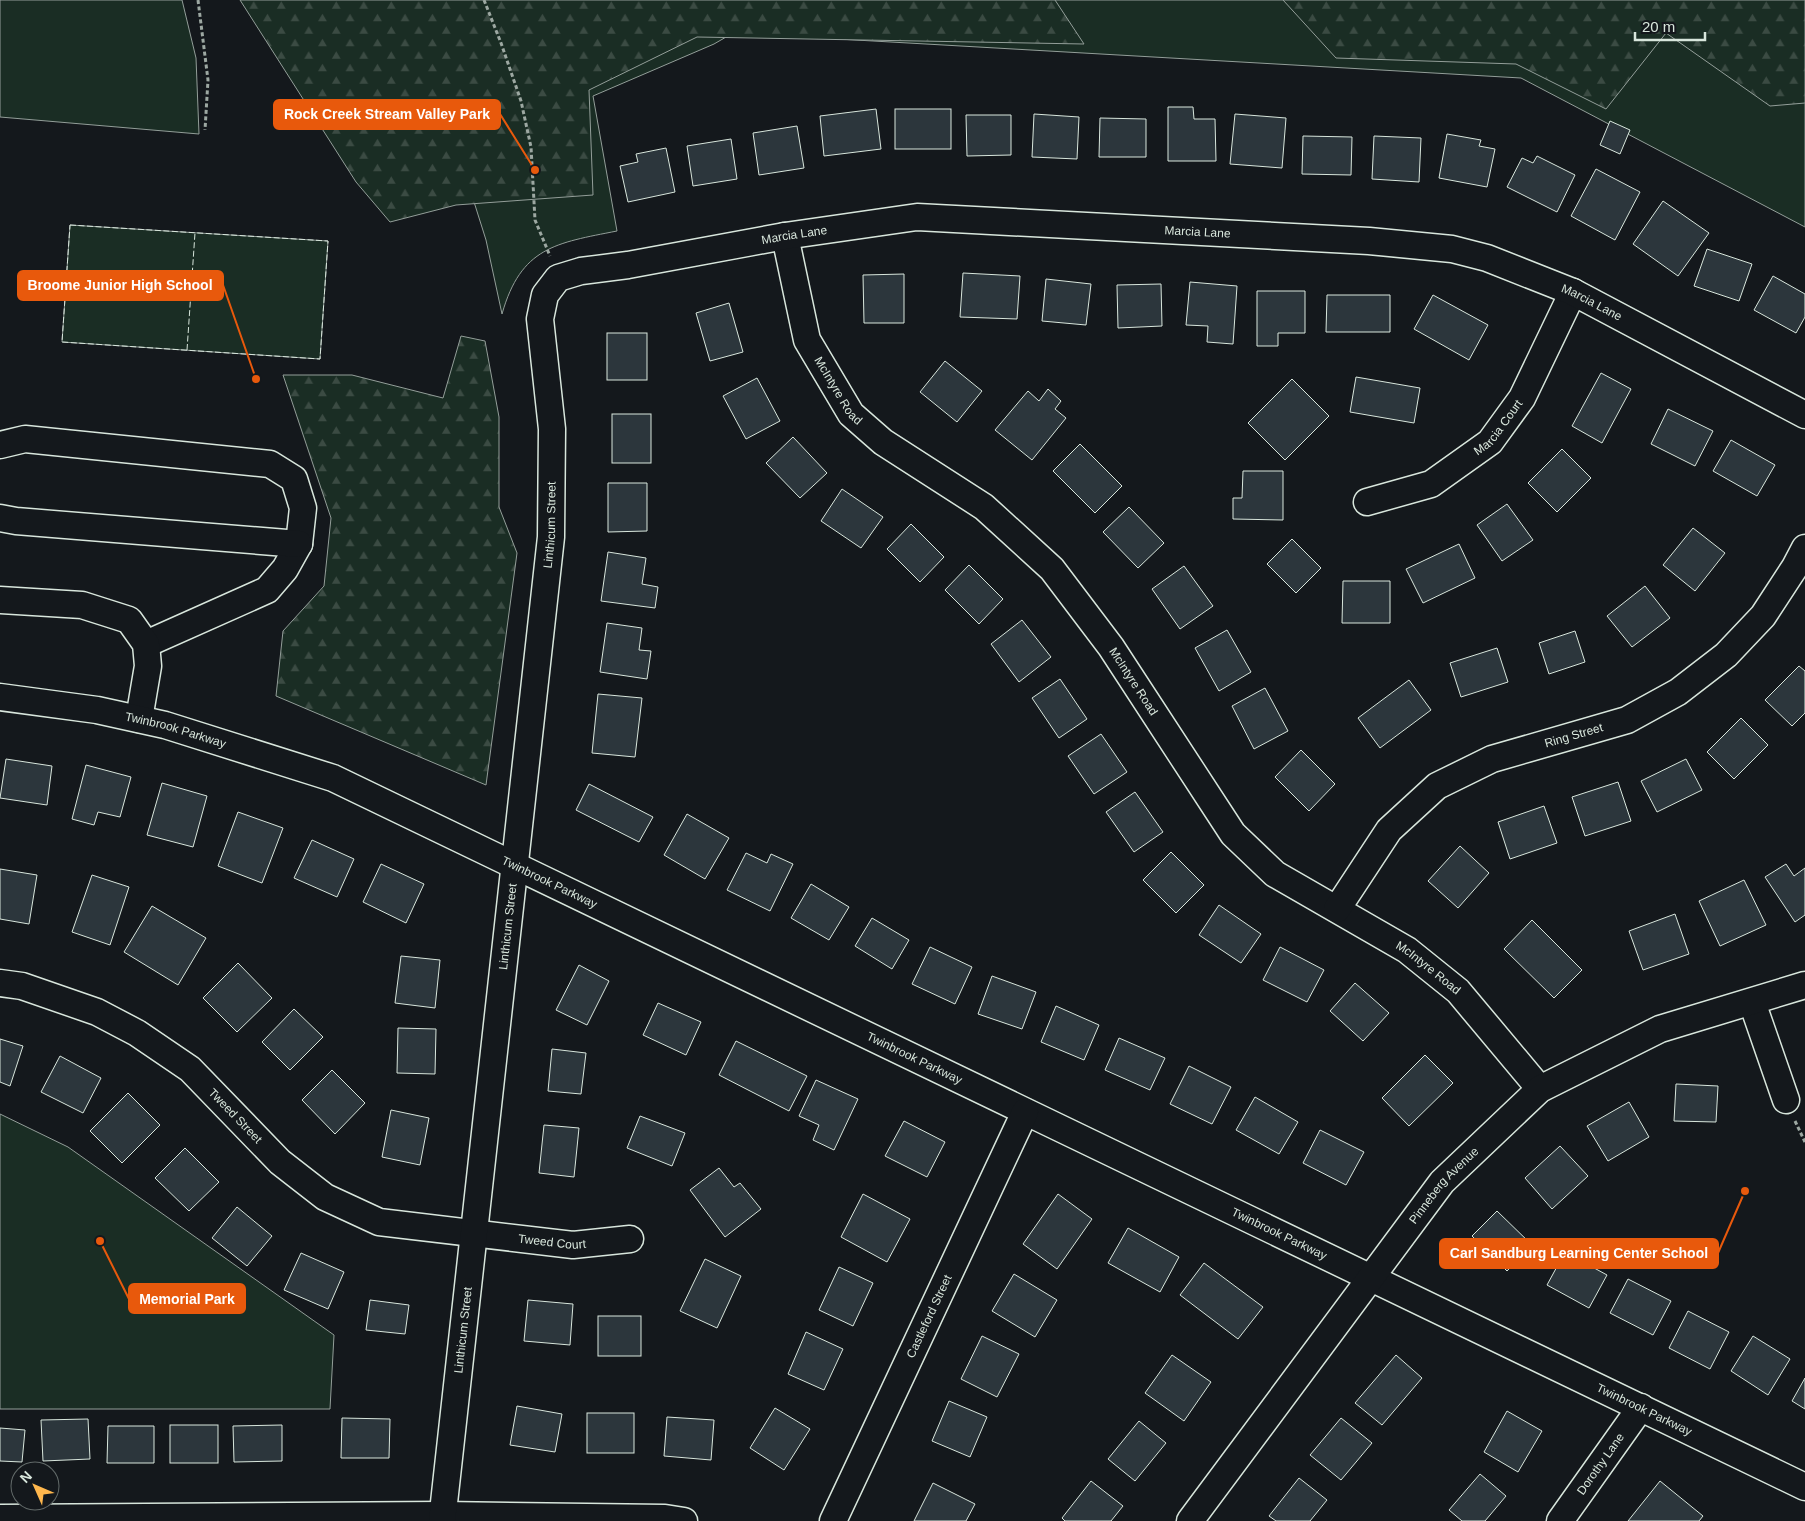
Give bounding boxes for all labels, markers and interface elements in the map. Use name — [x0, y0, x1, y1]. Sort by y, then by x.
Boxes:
scale bar — [1635, 10, 1705, 42]
text: 20 m — [1642, 18, 1675, 35]
callout: Rock Creek Stream Valley Park — [274, 100, 500, 129]
text: Rock Creek Stream Valley Park — [284, 106, 490, 122]
street label: Marcia Lane — [760, 223, 828, 247]
street label: Marcia Lane — [1164, 223, 1231, 241]
callout: Broome Junior High School — [18, 271, 223, 300]
text: Broome Junior High School — [27, 277, 213, 293]
street label: Marcia Lane — [1560, 281, 1625, 324]
street label: McIntyre Road — [812, 354, 865, 428]
street label: Marcia Court — [1471, 397, 1526, 458]
street label: Linthicum Street — [541, 481, 559, 569]
street label: McIntyre Road — [1106, 645, 1161, 718]
street label: Twinbrook Parkway — [124, 709, 228, 751]
street label: Ring Street — [1543, 720, 1605, 750]
street label: Twinbrook Parkway — [500, 853, 599, 911]
street label: Linthicum Street — [496, 882, 520, 971]
street label: McIntyre Road — [1394, 938, 1463, 997]
street label: Twinbrook Parkway — [864, 1029, 964, 1087]
street label: Tweed Street — [206, 1086, 265, 1147]
street label: Pinneberg Avenue — [1406, 1144, 1482, 1227]
street label: Twinbrook Parkway — [1229, 1205, 1329, 1263]
street label: Tweed Court — [517, 1232, 587, 1252]
callout: Carl Sandburg Learning Center School — [1440, 1239, 1718, 1268]
text: Carl Sandburg Learning Center School — [1450, 1245, 1708, 1261]
street label: Castleford Street — [904, 1272, 955, 1360]
callout: Memorial Park — [129, 1284, 245, 1313]
street label: Linthicum Street — [451, 1286, 475, 1374]
text: Memorial Park — [139, 1291, 235, 1307]
street label: Twinbrook Parkway — [1594, 1381, 1694, 1438]
street label: Dorothy Lane — [1574, 1430, 1627, 1497]
north arrow — [10, 1461, 60, 1511]
text: N — [17, 1468, 35, 1486]

